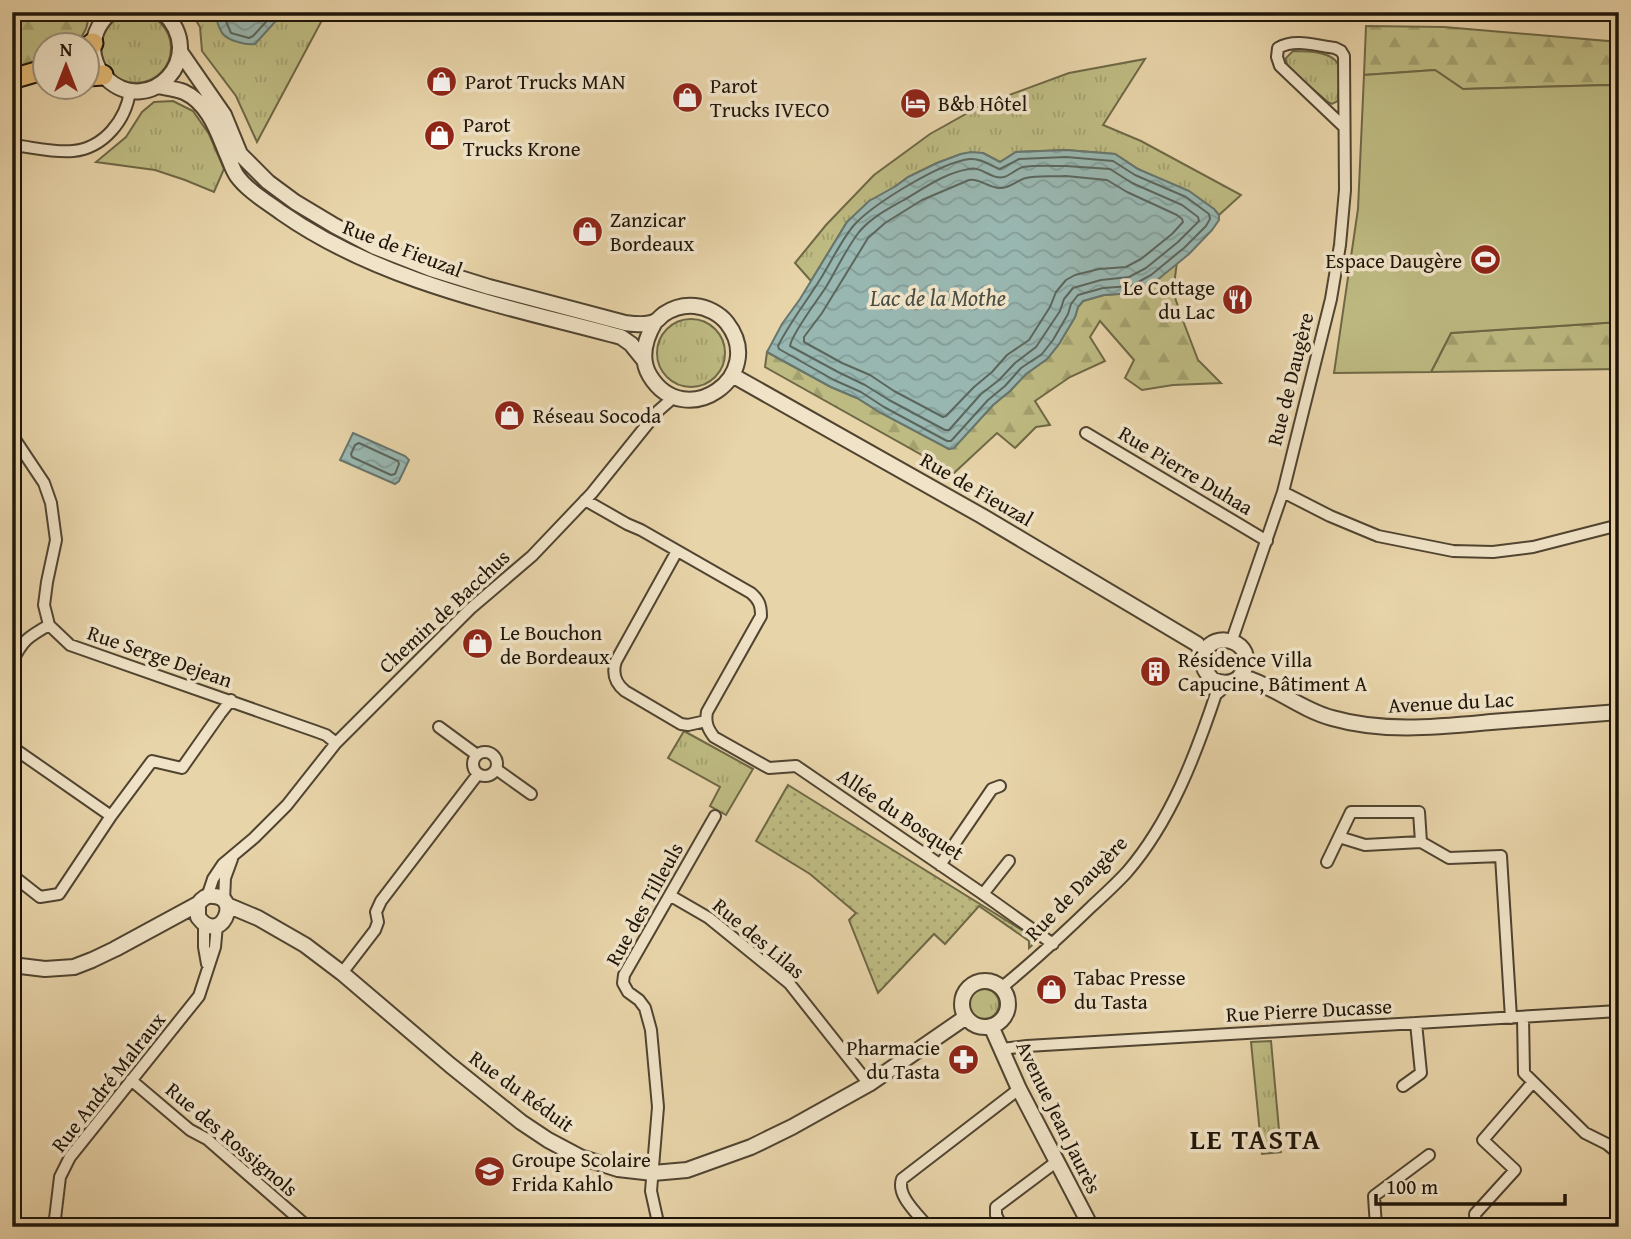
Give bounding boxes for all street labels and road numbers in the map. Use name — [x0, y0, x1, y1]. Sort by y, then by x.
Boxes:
street label: Rue de Fieuzal — [339, 211, 467, 285]
street label: Rue de Daugère — [1258, 309, 1322, 449]
street label: Rue Pierre Duhaa — [1113, 418, 1259, 523]
street label: Rue de Fieuzal — [915, 444, 1039, 534]
street label: Chemin de Bacchus — [371, 542, 517, 680]
street label: Rue Serge Dejean — [83, 617, 237, 695]
street label: Avenue du Lac — [1387, 683, 1515, 721]
street label: Allée du Bosquet — [832, 760, 971, 868]
street label: Rue de Daugère — [1018, 828, 1135, 948]
street label: Rue des Tilleuls — [597, 837, 691, 971]
street label: Rue des Lilas — [706, 890, 812, 986]
street label: Rue Pierre Ducasse — [1225, 990, 1393, 1030]
street label: Rue André Malraux — [43, 1005, 173, 1159]
street label: Avenue Jean Jaurès — [1009, 1035, 1109, 1199]
street label: Rue du Réduit — [463, 1042, 581, 1140]
street label: Rue des Rossignols — [159, 1074, 305, 1204]

